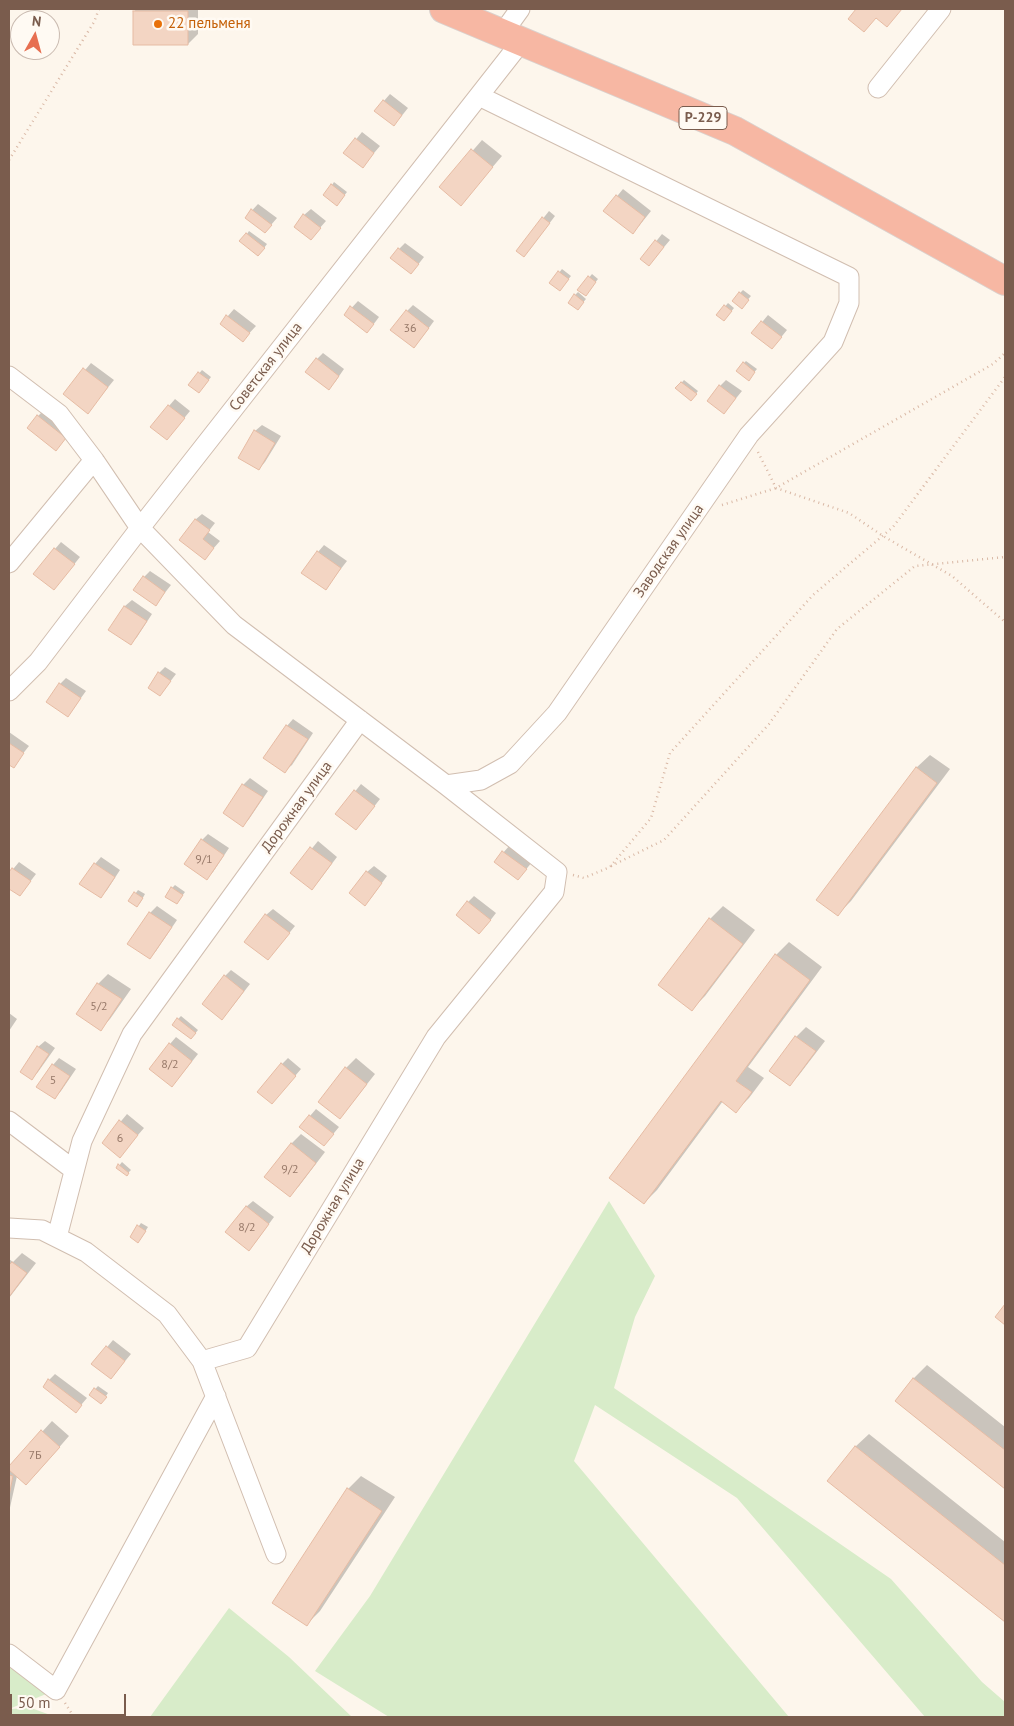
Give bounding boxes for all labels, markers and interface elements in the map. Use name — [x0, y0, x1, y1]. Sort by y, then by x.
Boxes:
north arrow — [10, 10, 60, 60]
text: N — [31, 12, 42, 31]
place label: 22 пельменя — [168, 15, 251, 33]
marker: 22 пельменя — [152, 18, 164, 30]
road number: Р-229 — [679, 106, 727, 130]
street label: Советская улица — [226, 319, 306, 415]
house number: 36 — [403, 322, 417, 336]
street label: Заводская улица — [630, 501, 708, 601]
street label: Дорожная улица — [258, 758, 336, 856]
house number: 9/1 — [195, 853, 213, 867]
house number: 5/2 — [90, 1000, 108, 1014]
house number: 8/2 — [161, 1058, 179, 1072]
house number: 5 — [50, 1074, 56, 1088]
house number: 6 — [117, 1132, 123, 1146]
street label: Дорожная улица — [297, 1155, 369, 1257]
house number: 9/2 — [281, 1163, 299, 1177]
house number: 8/2 — [238, 1221, 256, 1235]
house number: 7Б — [28, 1449, 42, 1463]
scale bar — [12, 1684, 129, 1716]
text: 50 m — [18, 1693, 51, 1712]

